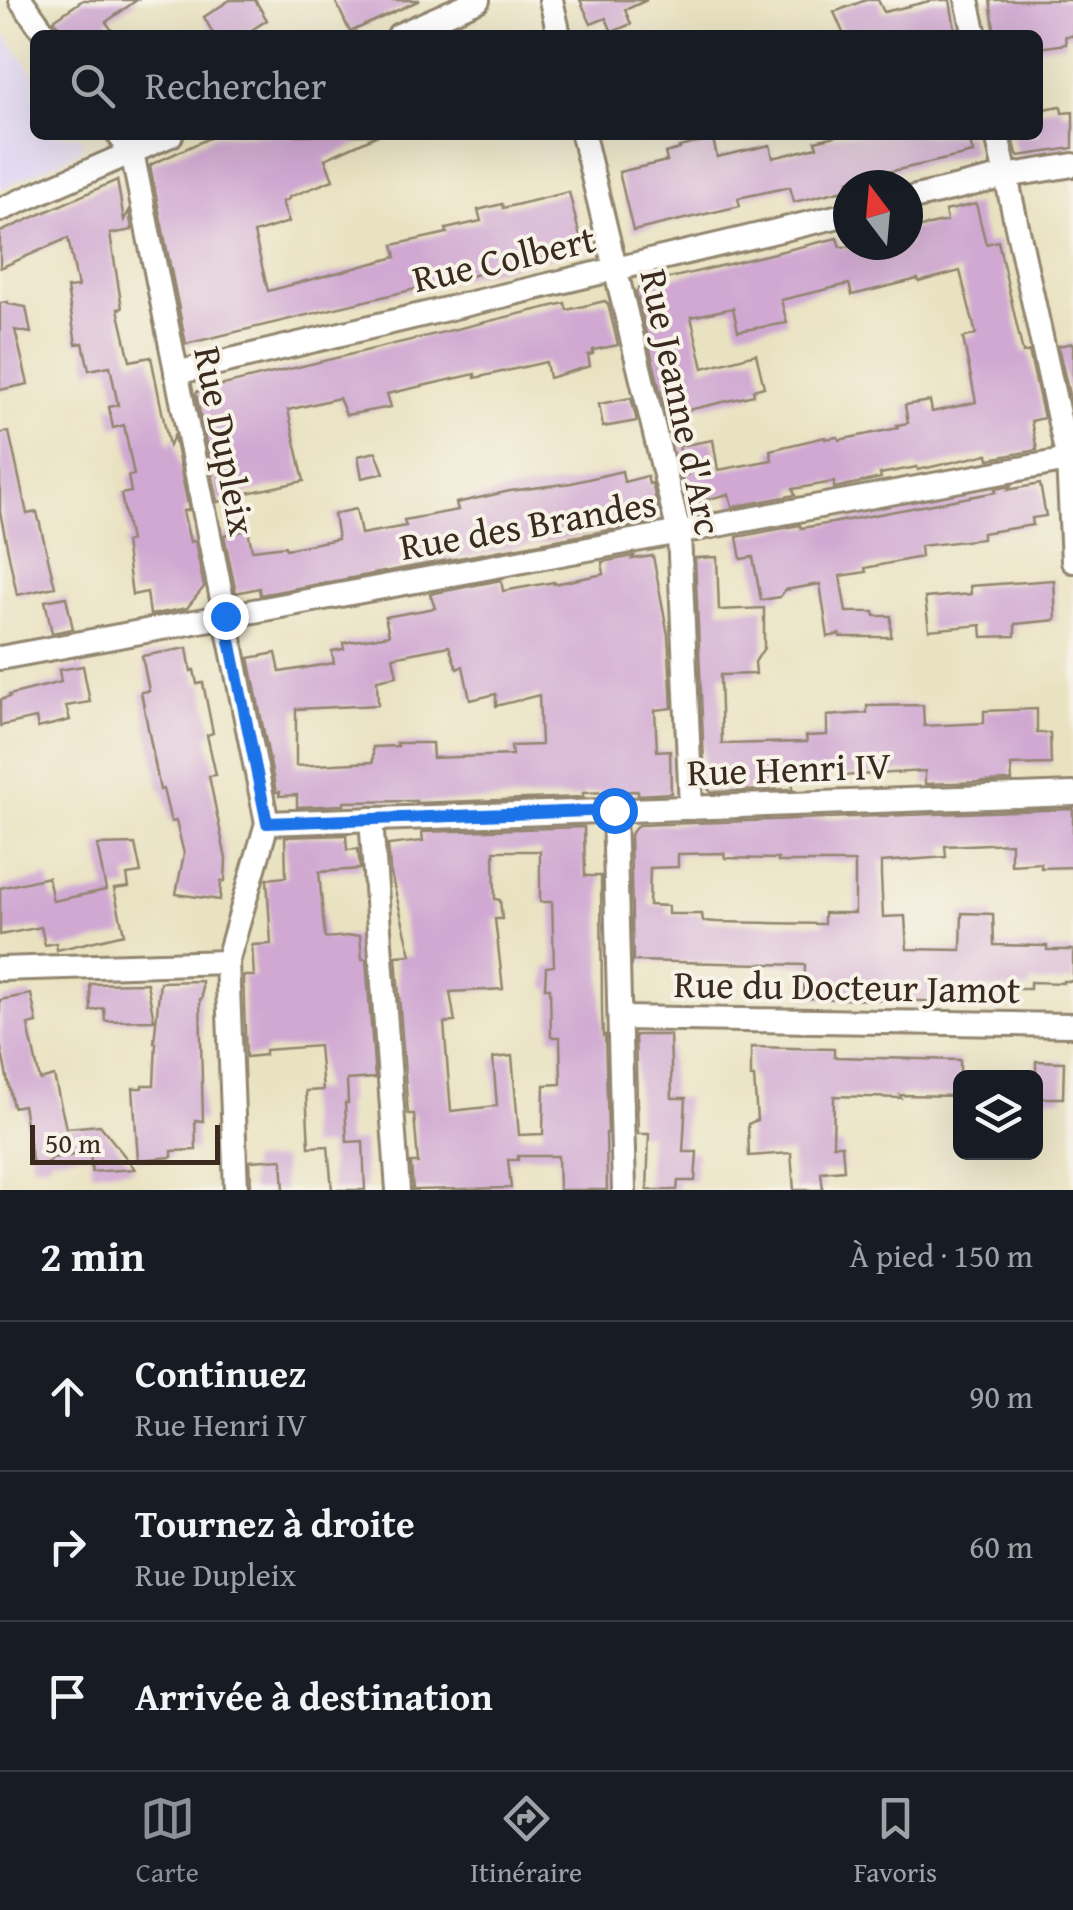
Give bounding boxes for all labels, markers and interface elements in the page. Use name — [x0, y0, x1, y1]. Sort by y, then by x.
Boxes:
search box — [30, 30, 1043, 140]
text: Rechercher — [145, 57, 326, 113]
icon: search — [65, 58, 120, 113]
north arrow — [833, 170, 923, 260]
street label: Rue Colbert — [407, 210, 601, 306]
street label: Rue Jeanne d'Arc — [626, 264, 737, 540]
street label: Rue Dupleix — [180, 342, 272, 541]
street label: Rue des Brandes — [395, 474, 660, 574]
route end — [203, 594, 249, 640]
street label: Rue Henri IV — [686, 736, 892, 800]
route start — [592, 788, 638, 834]
street label: Rue du Docteur Jamot — [673, 955, 1021, 1017]
map controls — [953, 1070, 1043, 1160]
button: layers — [953, 1070, 1043, 1160]
scale bar — [30, 1120, 220, 1164]
text: 50 m — [45, 1122, 101, 1163]
text: 2 min — [40, 1225, 145, 1286]
text: À pied · 150 m — [849, 1232, 1033, 1279]
text: Continuez — [135, 1345, 306, 1401]
icon: ahead — [40, 1369, 95, 1424]
text: 90 m — [969, 1373, 1033, 1420]
text: Rue Henri IV — [135, 1401, 307, 1448]
text: Tournez à droite — [135, 1495, 415, 1551]
icon: right — [40, 1519, 95, 1574]
text: 60 m — [969, 1523, 1033, 1570]
text: Rue Dupleix — [135, 1551, 296, 1598]
text: Arrivée à destination — [135, 1668, 493, 1724]
icon: arrive — [40, 1669, 95, 1724]
tab: Carte — [136, 1791, 199, 1892]
tab: Itinéraire — [470, 1791, 582, 1892]
tab: Favoris — [854, 1791, 937, 1892]

